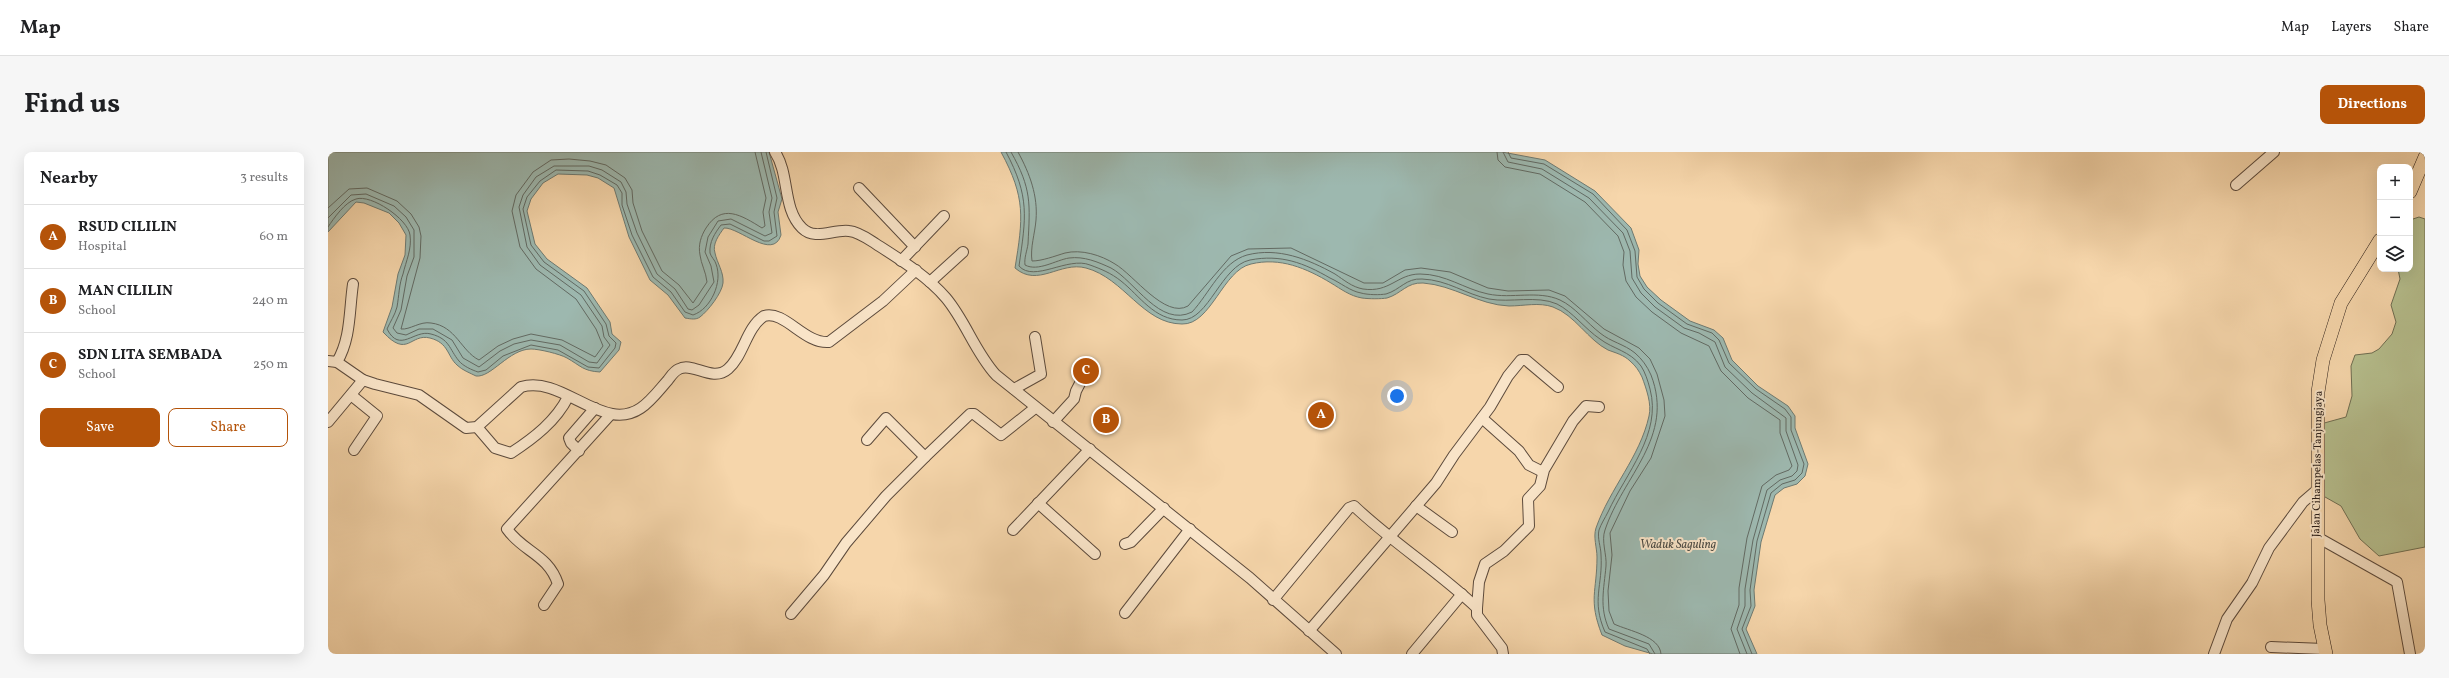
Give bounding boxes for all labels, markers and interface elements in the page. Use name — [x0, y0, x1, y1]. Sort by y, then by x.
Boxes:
text: Map — [20, 15, 61, 41]
text: Map — [2281, 18, 2309, 37]
text: Layers — [2331, 18, 2371, 37]
text: Share — [2393, 18, 2429, 37]
text: Find us — [24, 85, 120, 124]
button: Directions — [2320, 85, 2425, 124]
map controls — [2377, 164, 2413, 272]
button: + — [2377, 164, 2413, 200]
text: Nearby — [40, 167, 98, 190]
text: 3 results — [240, 169, 288, 187]
button: − — [2377, 200, 2413, 236]
text: RSUD CILILIN — [78, 217, 177, 238]
text: A — [48, 228, 58, 246]
text: 60 m — [260, 228, 288, 246]
button: layers — [2377, 236, 2413, 272]
text: Hospital — [78, 238, 127, 256]
text: MAN CILILIN — [78, 281, 173, 302]
text: B — [49, 292, 57, 310]
text: 240 m — [252, 292, 288, 310]
text: School — [78, 302, 116, 320]
text: SDN LITA SEMBADA — [78, 345, 222, 366]
text: C — [49, 356, 57, 374]
text: 250 m — [253, 356, 288, 374]
pin: C — [1073, 356, 1099, 386]
text: School — [78, 366, 116, 384]
your location — [1387, 386, 1407, 406]
street label: Jalan Cihampelas-Tanjungjaya — [2309, 390, 2327, 537]
pin: A — [1308, 400, 1334, 430]
pin: B — [1093, 405, 1119, 435]
button: Save — [40, 408, 160, 447]
button: Share — [168, 408, 288, 447]
water label: Waduk Saguling — [1640, 537, 1716, 553]

